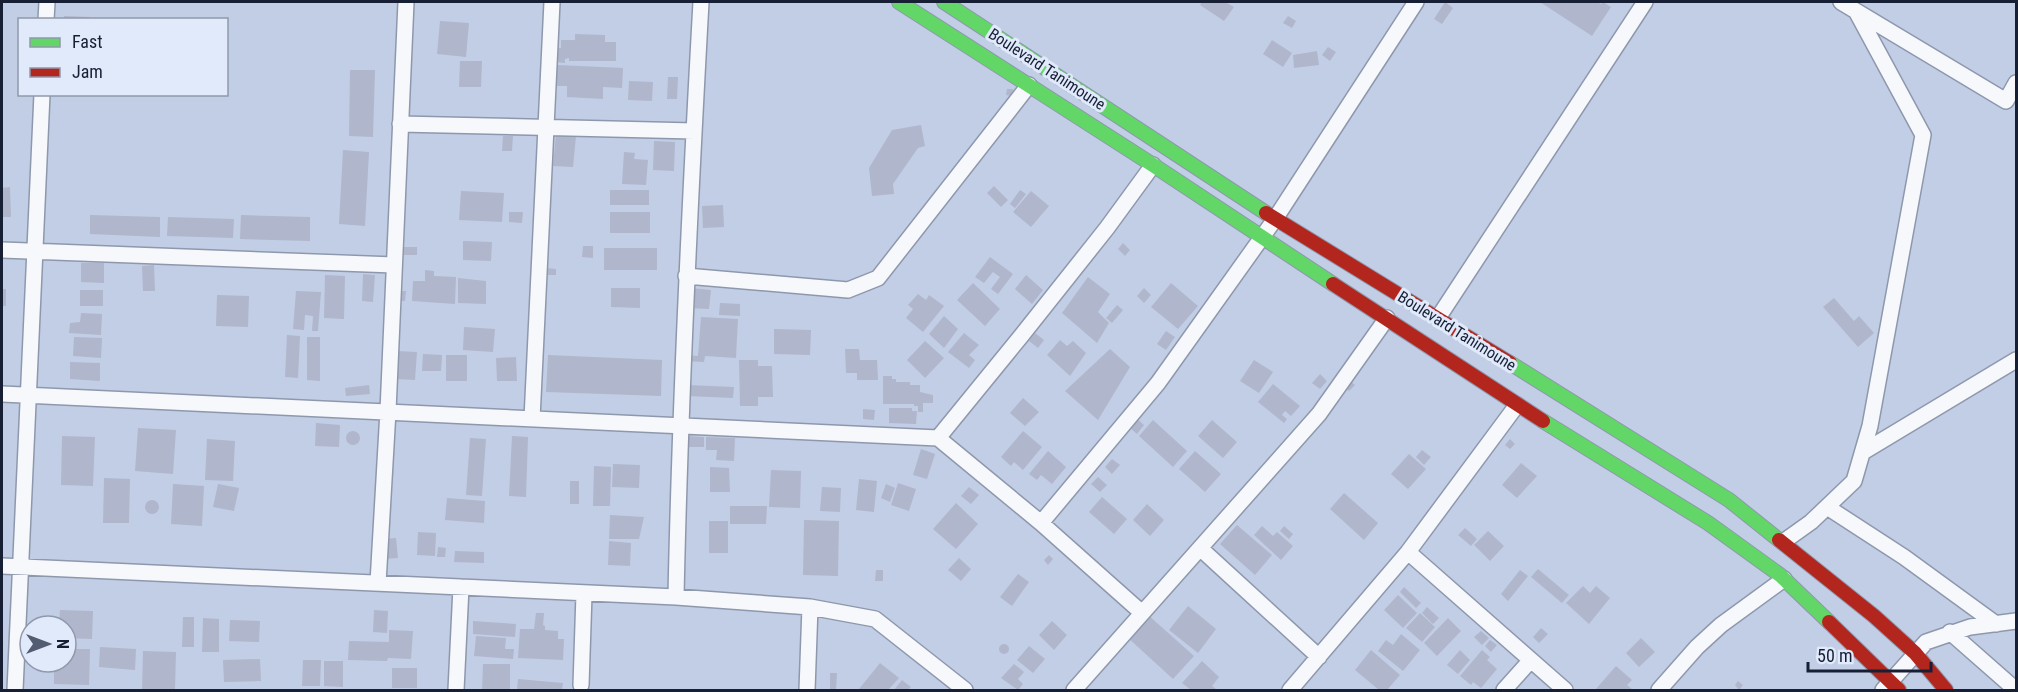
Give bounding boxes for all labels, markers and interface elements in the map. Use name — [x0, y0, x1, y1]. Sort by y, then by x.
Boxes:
legend — [18, 18, 228, 96]
street label: Boulevard Tanimoune — [985, 24, 1109, 114]
text: Fast — [72, 31, 103, 52]
text: Jam — [72, 61, 103, 82]
street label: Boulevard Tanimoune — [1394, 287, 1520, 375]
north arrow — [18, 614, 78, 674]
scale bar — [1808, 635, 1931, 673]
text: N — [53, 639, 72, 649]
text: 50 m — [1817, 645, 1852, 666]

